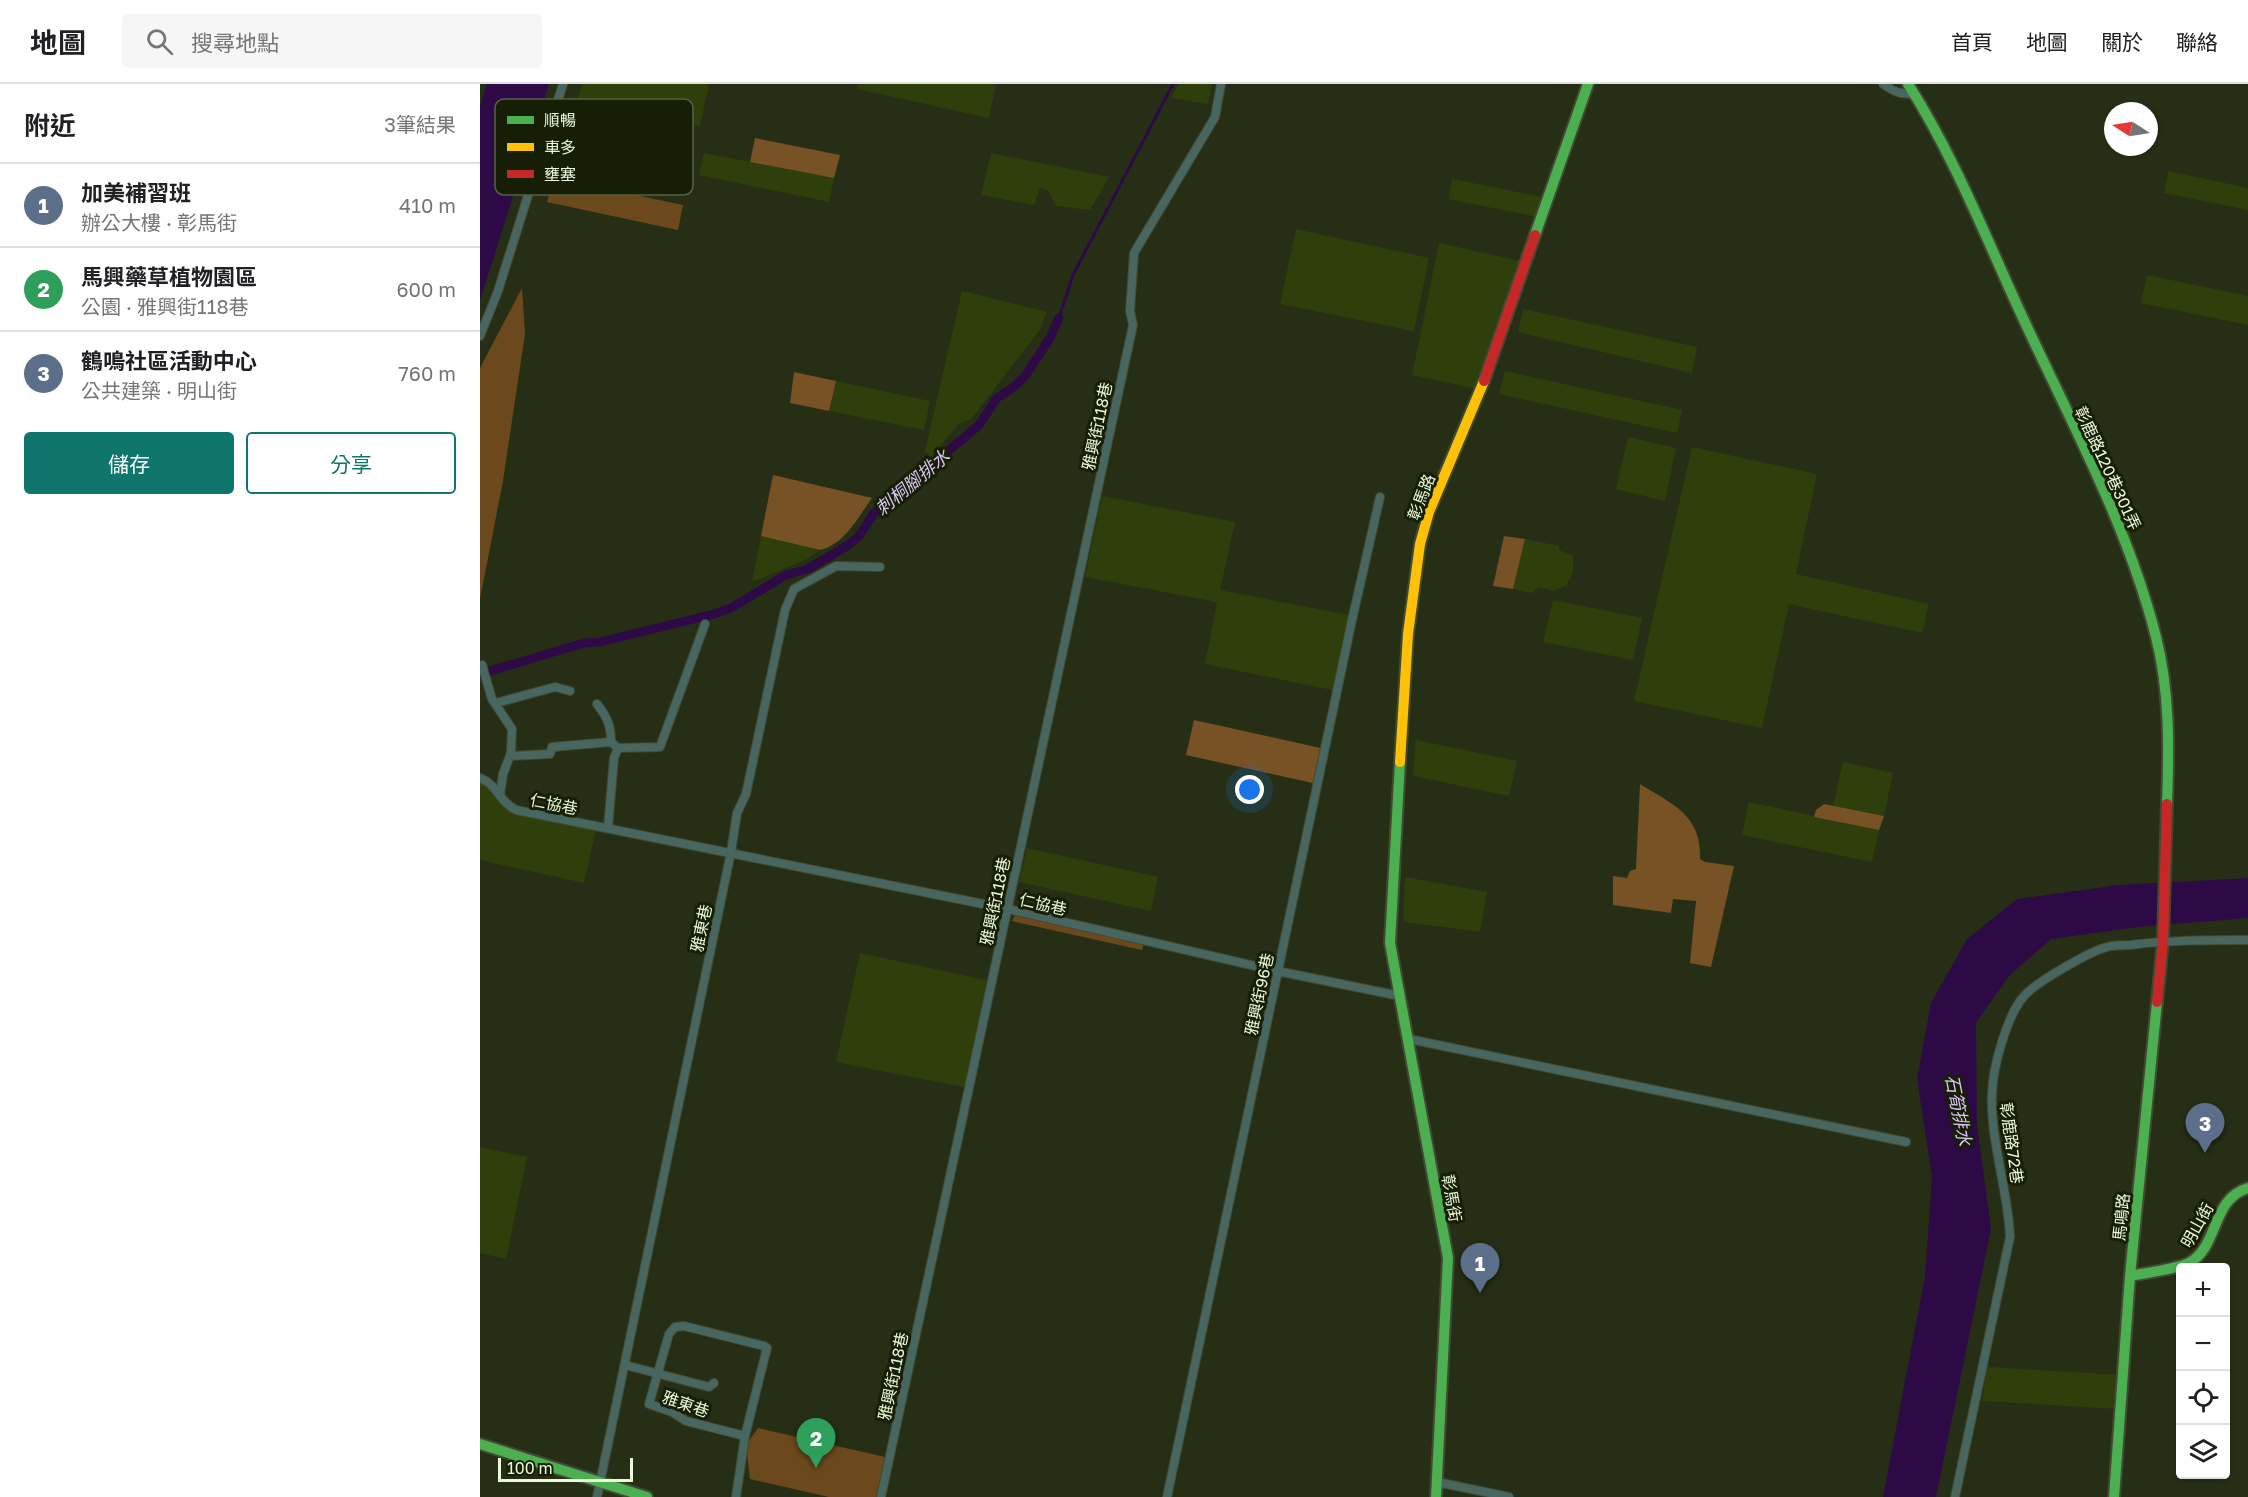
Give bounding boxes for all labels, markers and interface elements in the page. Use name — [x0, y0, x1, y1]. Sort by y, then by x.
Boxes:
search box — [122, 14, 542, 68]
icon: search — [143, 25, 176, 58]
text: 地圖 — [30, 26, 86, 59]
text: 搜尋地點 — [191, 29, 279, 56]
text: 首頁 — [1951, 29, 1993, 55]
text: 地圖 — [2026, 29, 2068, 55]
text: 關於 — [2101, 29, 2143, 55]
text: 聯絡 — [2176, 29, 2218, 55]
legend — [495, 99, 693, 195]
north arrow — [2104, 102, 2158, 156]
text: 附近 — [24, 110, 76, 141]
text: 順暢 — [544, 110, 576, 130]
text: 3筆結果 — [384, 112, 456, 136]
text: 車多 — [544, 137, 576, 157]
text: 壅塞 — [544, 164, 576, 184]
text: 加美補習班 — [81, 179, 191, 206]
text: 1 — [38, 193, 49, 217]
text: 410 m — [399, 193, 456, 217]
text: 辦公大樓 · 彰馬街 — [81, 210, 237, 234]
text: 馬興藥草植物園區 — [81, 263, 257, 290]
text: 2 — [37, 277, 50, 301]
text: 600 m — [396, 277, 456, 301]
text: 公園 · 雅興街118巷 — [81, 294, 249, 318]
text: 鶴鳴社區活動中心 — [81, 347, 257, 374]
text: 3 — [37, 361, 50, 385]
text: 760 m — [398, 361, 456, 385]
text: 公共建築 · 明山街 — [81, 378, 237, 402]
street label: 雅興街118巷 — [1078, 380, 1116, 472]
street label: 彰鹿路120巷301弄 — [2071, 403, 2145, 533]
button: 儲存 — [24, 432, 234, 494]
button: 分享 — [246, 432, 456, 494]
water label: 刺桐腳排水 — [870, 444, 954, 519]
street label: 彰馬路 — [1403, 471, 1439, 523]
your location — [1235, 775, 1264, 804]
street label: 仁協巷 — [529, 790, 579, 818]
street label: 雅興街118巷 — [976, 855, 1014, 947]
street label: 仁協巷 — [1017, 889, 1069, 919]
street label: 雅東巷 — [686, 902, 716, 954]
street label: 雅興街96巷 — [1241, 951, 1277, 1037]
water label: 石筍排水 — [1941, 1073, 1977, 1148]
street label: 彰鹿路72巷 — [1996, 1101, 2028, 1185]
pin: 3 — [2186, 1104, 2224, 1153]
street label: 彰馬街 — [1438, 1173, 1466, 1223]
street label: 馬鳴路 — [2109, 1192, 2133, 1242]
street label: 明山街 — [2177, 1199, 2217, 1251]
pin: 1 — [1460, 1244, 1500, 1293]
map controls — [2176, 1263, 2230, 1479]
button: + — [2176, 1263, 2230, 1317]
button: − — [2176, 1317, 2230, 1371]
street label: 雅興街118巷 — [874, 1330, 912, 1422]
button: locate — [2176, 1371, 2230, 1425]
street label: 雅東巷 — [660, 1387, 712, 1421]
pin: 2 — [796, 1418, 836, 1468]
button: layers — [2176, 1425, 2230, 1479]
scale bar — [498, 1455, 633, 1482]
text: 100 m — [507, 1458, 553, 1478]

